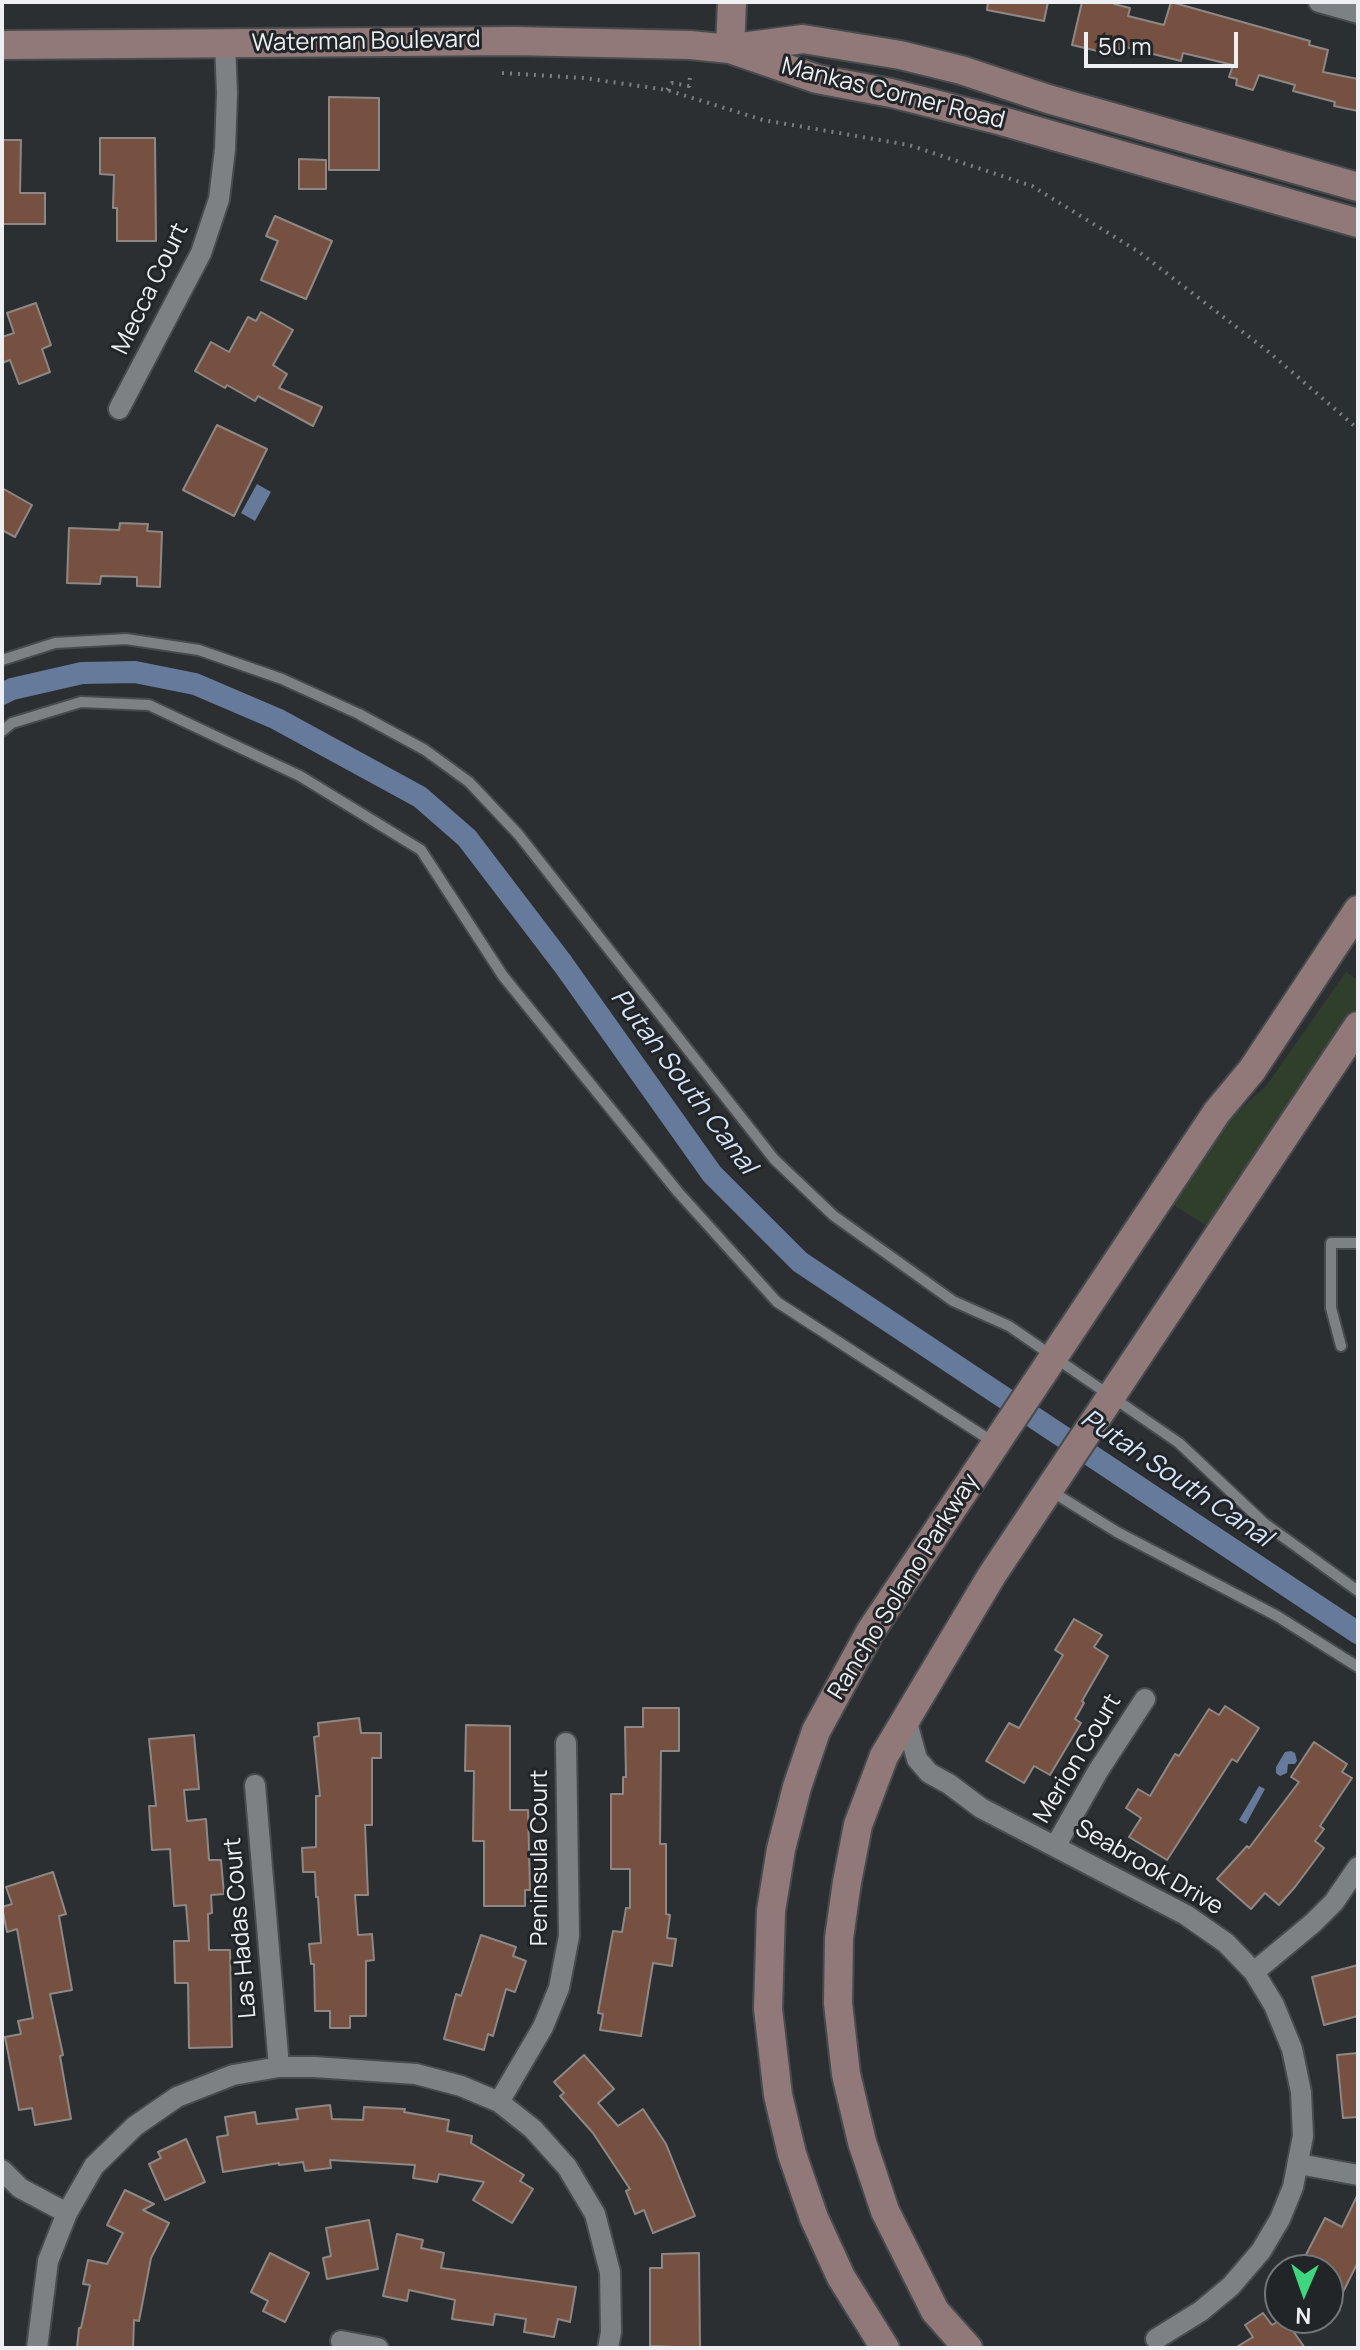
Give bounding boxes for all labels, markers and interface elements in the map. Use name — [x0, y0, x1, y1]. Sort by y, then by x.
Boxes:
scale bar — [1088, 16, 1242, 66]
street label: Waterman Boulevard — [251, 26, 481, 58]
text: 50 m — [1098, 29, 1152, 62]
street label: Mankas Corner Road — [778, 52, 1008, 136]
street label: Mecca Court — [107, 219, 195, 359]
water label: Putah South Canal — [603, 983, 763, 1181]
water label: Putah South Canal — [1075, 1404, 1277, 1554]
street label: Rancho Solano Parkway — [823, 1469, 985, 1705]
street label: Merion Court — [1028, 1689, 1128, 1829]
street label: Peninsula Court — [526, 1770, 554, 1946]
street label: Seabrook Drive — [1070, 1814, 1228, 1922]
street label: Las Hadas Court — [219, 1836, 263, 2020]
north arrow — [1264, 2254, 1344, 2334]
text: N — [1295, 2301, 1312, 2331]

